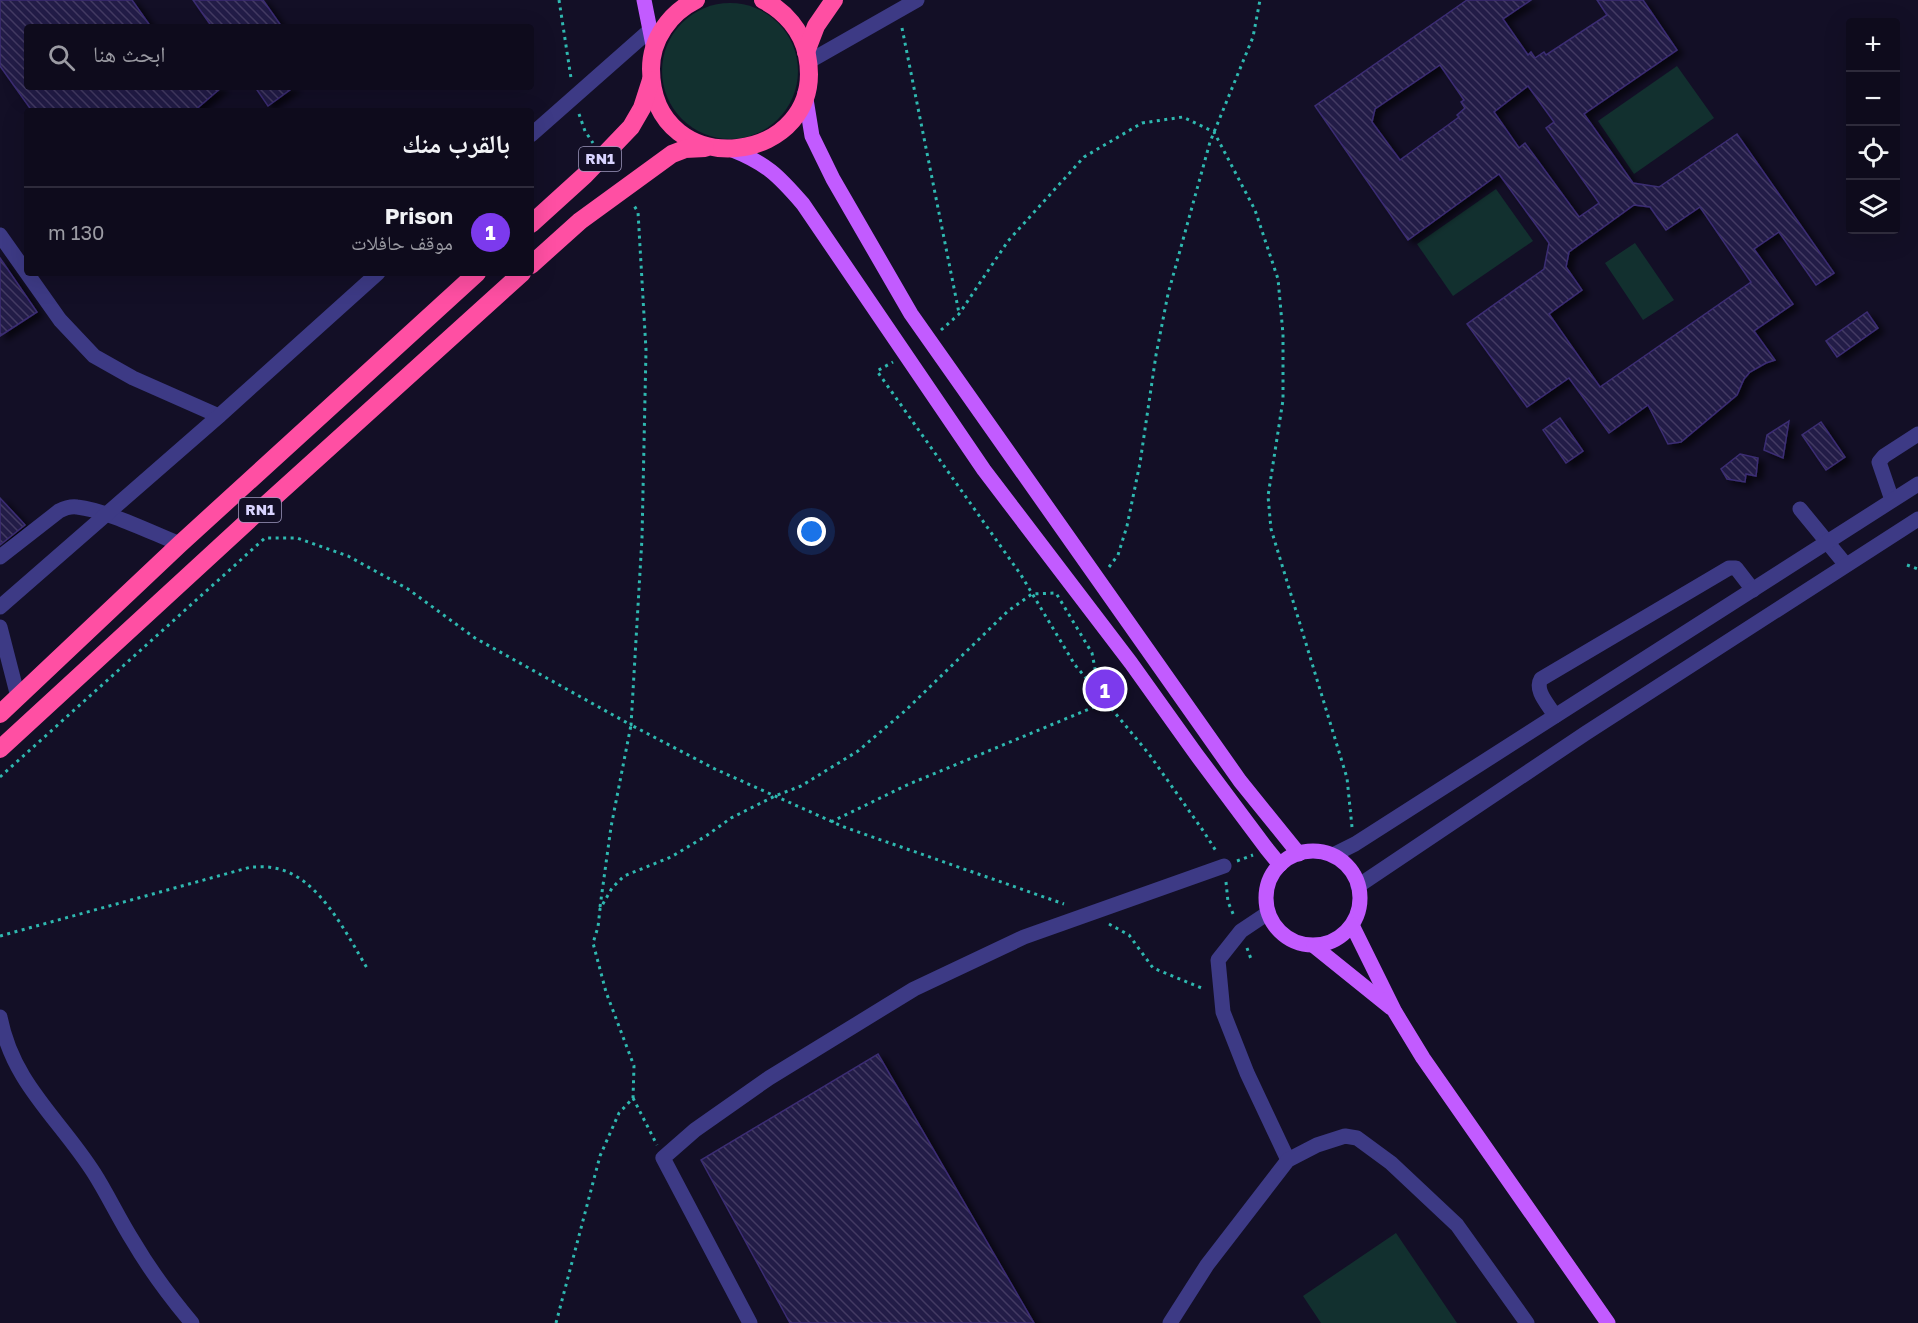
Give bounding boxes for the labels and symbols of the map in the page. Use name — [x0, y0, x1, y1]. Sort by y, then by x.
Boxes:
road number: RN1 — [579, 147, 621, 171]
road number: RN1 — [239, 498, 281, 522]
your location — [797, 517, 826, 546]
pin: 1 — [1086, 666, 1124, 712]

